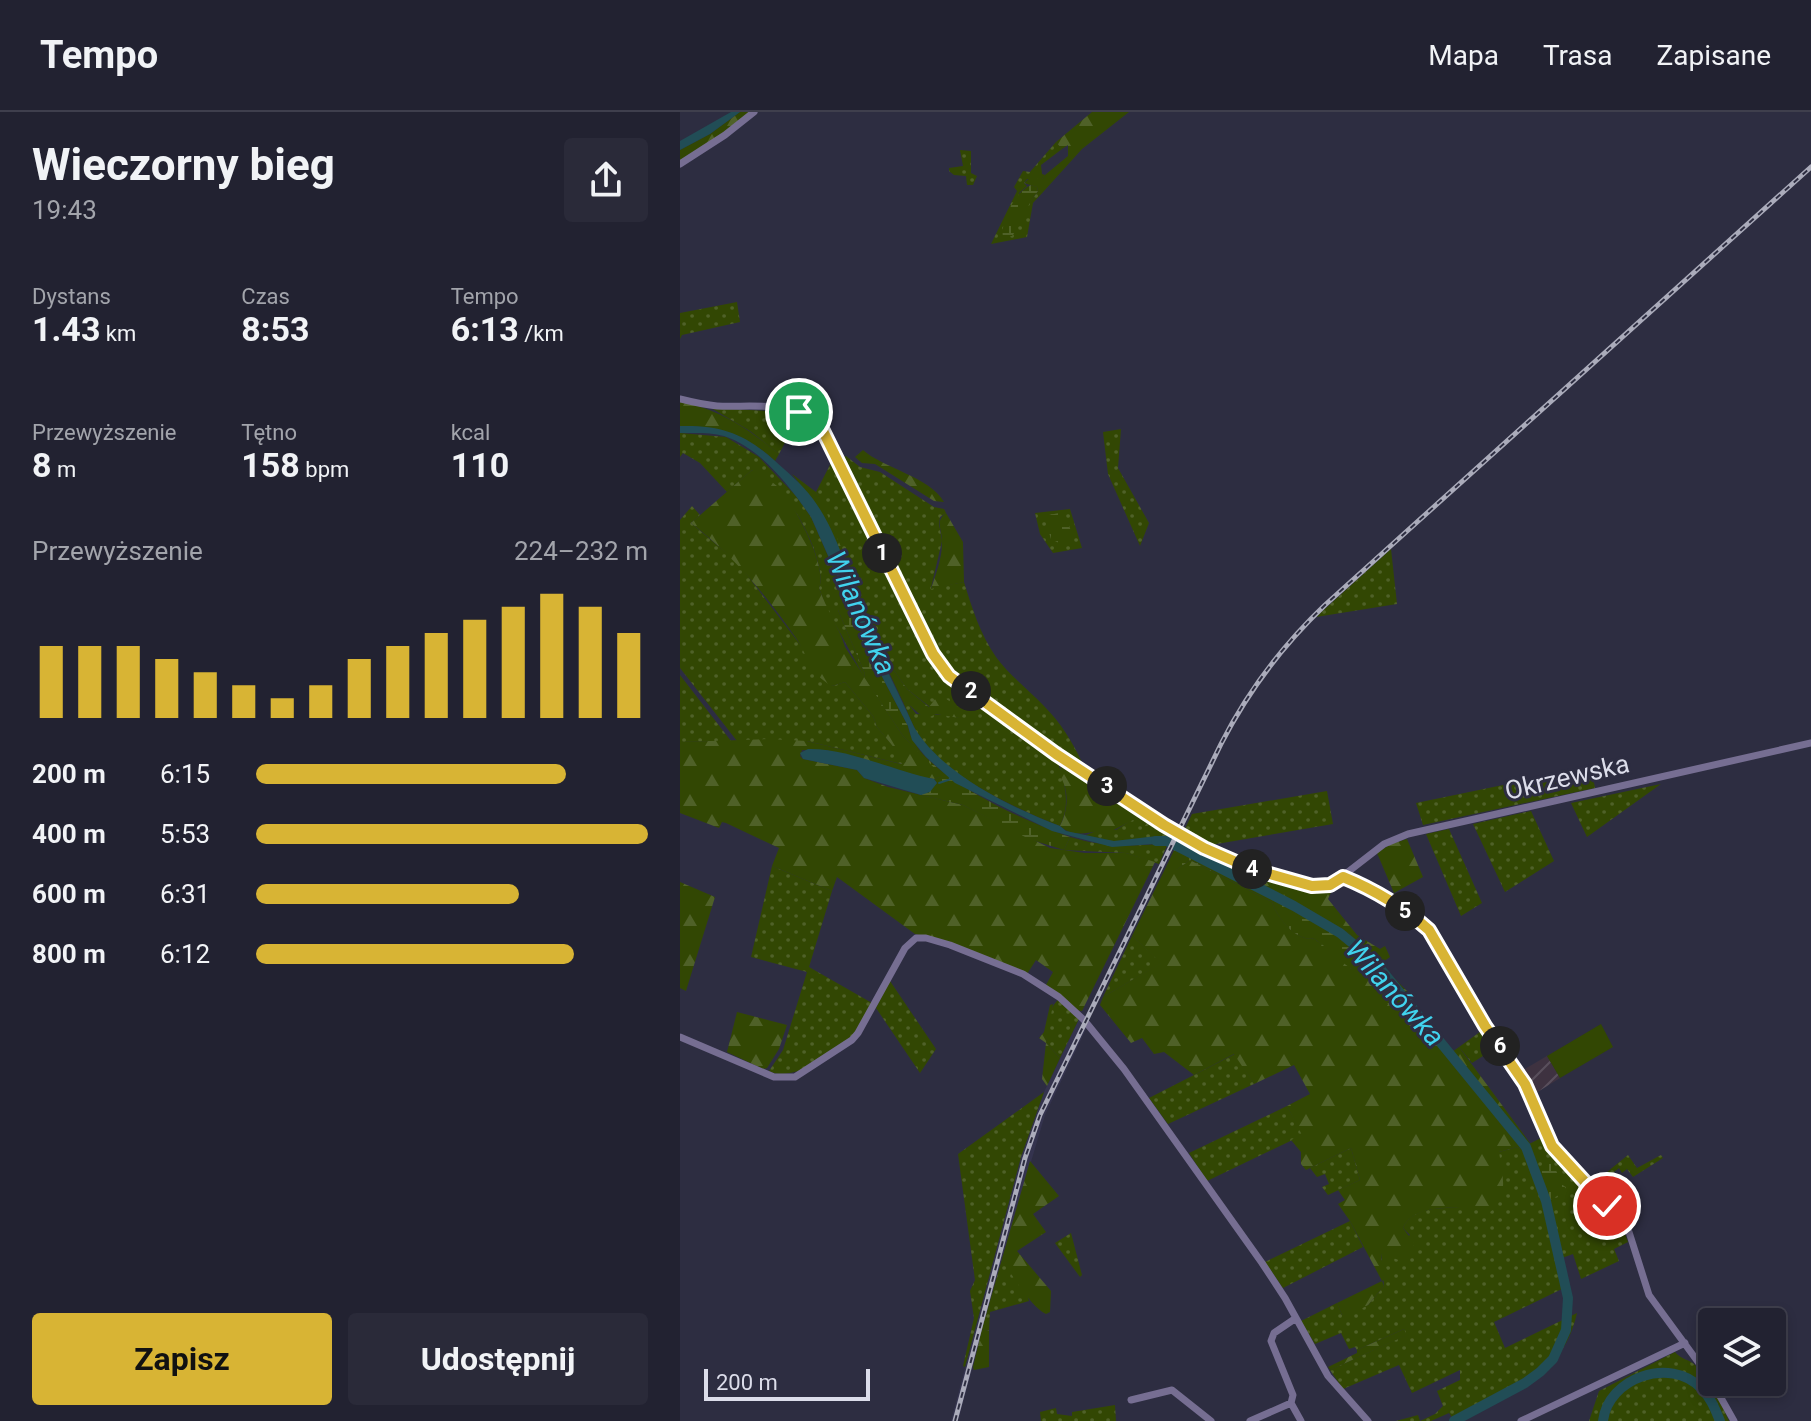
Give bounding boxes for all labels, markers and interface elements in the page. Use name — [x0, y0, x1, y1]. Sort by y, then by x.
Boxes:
text: Tempo — [40, 33, 158, 77]
text: Mapa — [1428, 39, 1499, 72]
text: Trasa — [1543, 39, 1612, 72]
text: Zapisane — [1656, 39, 1771, 72]
button: share — [564, 138, 648, 222]
text: Wieczorny bieg — [32, 139, 335, 191]
text: 19:43 — [32, 195, 97, 225]
text: Dystans — [32, 284, 111, 309]
text: Czas — [241, 284, 290, 309]
text: Tempo — [451, 284, 519, 309]
text: 1.43 — [32, 309, 100, 349]
text: 8:53 — [241, 309, 309, 349]
text: 6:13 — [451, 309, 519, 349]
text: km — [100, 321, 136, 346]
text: /km — [519, 321, 564, 346]
pin — [765, 378, 833, 446]
icon: arrive — [777, 390, 821, 434]
text: Przewyższenie — [32, 420, 177, 445]
text: Tętno — [241, 420, 297, 445]
text: kcal — [451, 420, 490, 445]
text: 8 — [32, 445, 52, 485]
text: 158 — [241, 445, 300, 485]
text: 110 — [451, 445, 509, 485]
text: m — [52, 457, 76, 482]
text: bpm — [300, 457, 349, 482]
pin: 1 — [862, 533, 902, 573]
text: Przewyższenie — [32, 536, 203, 566]
text: 224–232 m — [514, 536, 648, 566]
text: 1 — [876, 540, 888, 565]
water label: Wilanówka — [819, 546, 903, 680]
pin: 2 — [951, 671, 991, 711]
text: 2 — [965, 678, 977, 703]
street label: Okrzewska — [1502, 748, 1632, 806]
text: 200 m — [32, 759, 106, 789]
text: 6:15 — [160, 759, 210, 789]
pin: 3 — [1087, 766, 1127, 806]
text: 3 — [1101, 773, 1113, 798]
text: 400 m — [32, 819, 106, 849]
text: 5:53 — [160, 819, 210, 849]
pin: 4 — [1232, 849, 1272, 889]
text: 4 — [1246, 856, 1258, 881]
text: 600 m — [32, 879, 106, 909]
text: 6:31 — [160, 879, 210, 909]
pin: 5 — [1385, 891, 1425, 931]
text: 5 — [1399, 898, 1411, 923]
water label: Wilanówka — [1339, 933, 1451, 1053]
text: 800 m — [32, 939, 106, 969]
text: 6:12 — [160, 939, 210, 969]
pin: 6 — [1480, 1026, 1520, 1066]
text: 6 — [1494, 1033, 1506, 1058]
pin — [1573, 1172, 1641, 1240]
icon: check — [1585, 1184, 1629, 1228]
map controls — [1698, 1308, 1786, 1396]
button: layers — [1698, 1308, 1786, 1396]
button: Zapisz — [32, 1313, 332, 1405]
button: Udostępnij — [348, 1313, 648, 1405]
scale bar — [704, 1365, 870, 1401]
text: 200 m — [716, 1370, 778, 1395]

